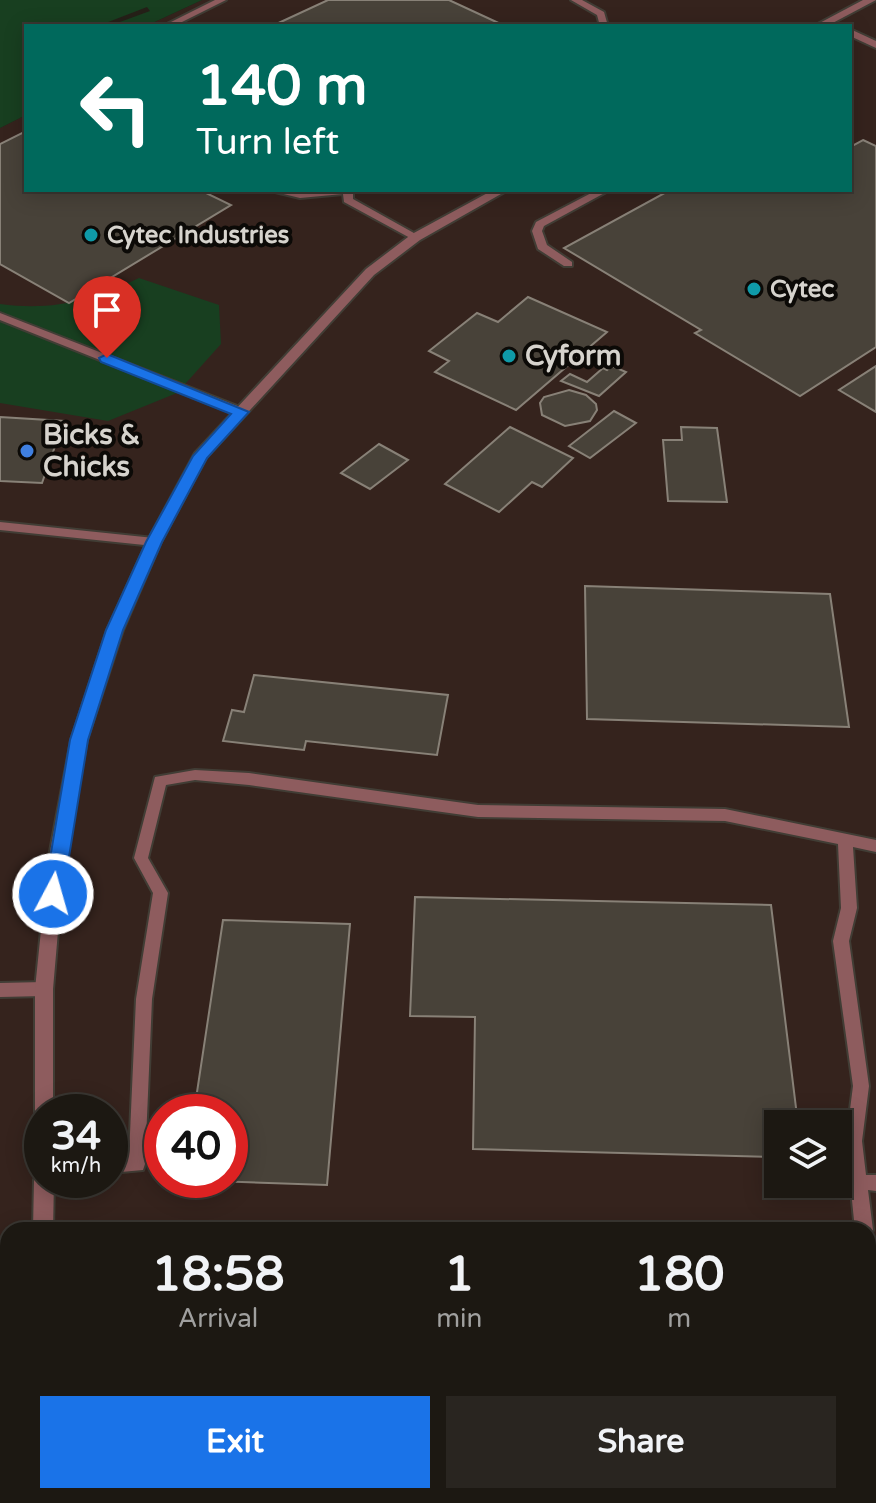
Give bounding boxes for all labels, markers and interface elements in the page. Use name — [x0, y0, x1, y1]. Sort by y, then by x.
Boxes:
text: 140 m — [196, 53, 367, 120]
icon: left — [64, 56, 168, 160]
text: Turn left — [196, 121, 339, 164]
place label: Cytec Industries — [107, 221, 289, 250]
marker: Cytec Industries — [82, 226, 100, 244]
place label: Cytec — [770, 275, 834, 304]
pin — [73, 276, 141, 358]
marker: Cytec — [745, 280, 763, 298]
icon: arrive — [85, 288, 129, 332]
place label: Cyform — [525, 339, 621, 373]
marker: Cyform — [500, 347, 518, 365]
place label: Bicks & Chicks — [43, 418, 140, 484]
marker: Bicks & Chicks — [18, 442, 36, 460]
position arrow — [11, 852, 95, 936]
speed limit sign: 40 — [144, 1094, 248, 1198]
map controls — [764, 1110, 852, 1198]
button: layers — [764, 1110, 852, 1198]
text: 34 — [51, 1112, 101, 1160]
text: km/h — [51, 1154, 101, 1178]
text: 18:58 — [152, 1246, 285, 1304]
text: 1 — [444, 1246, 474, 1304]
text: 180 — [634, 1246, 724, 1304]
text: Arrival — [178, 1303, 258, 1334]
text: min — [436, 1303, 482, 1334]
text: m — [667, 1303, 691, 1334]
button: Exit — [40, 1396, 430, 1488]
button: Share — [446, 1396, 836, 1488]

